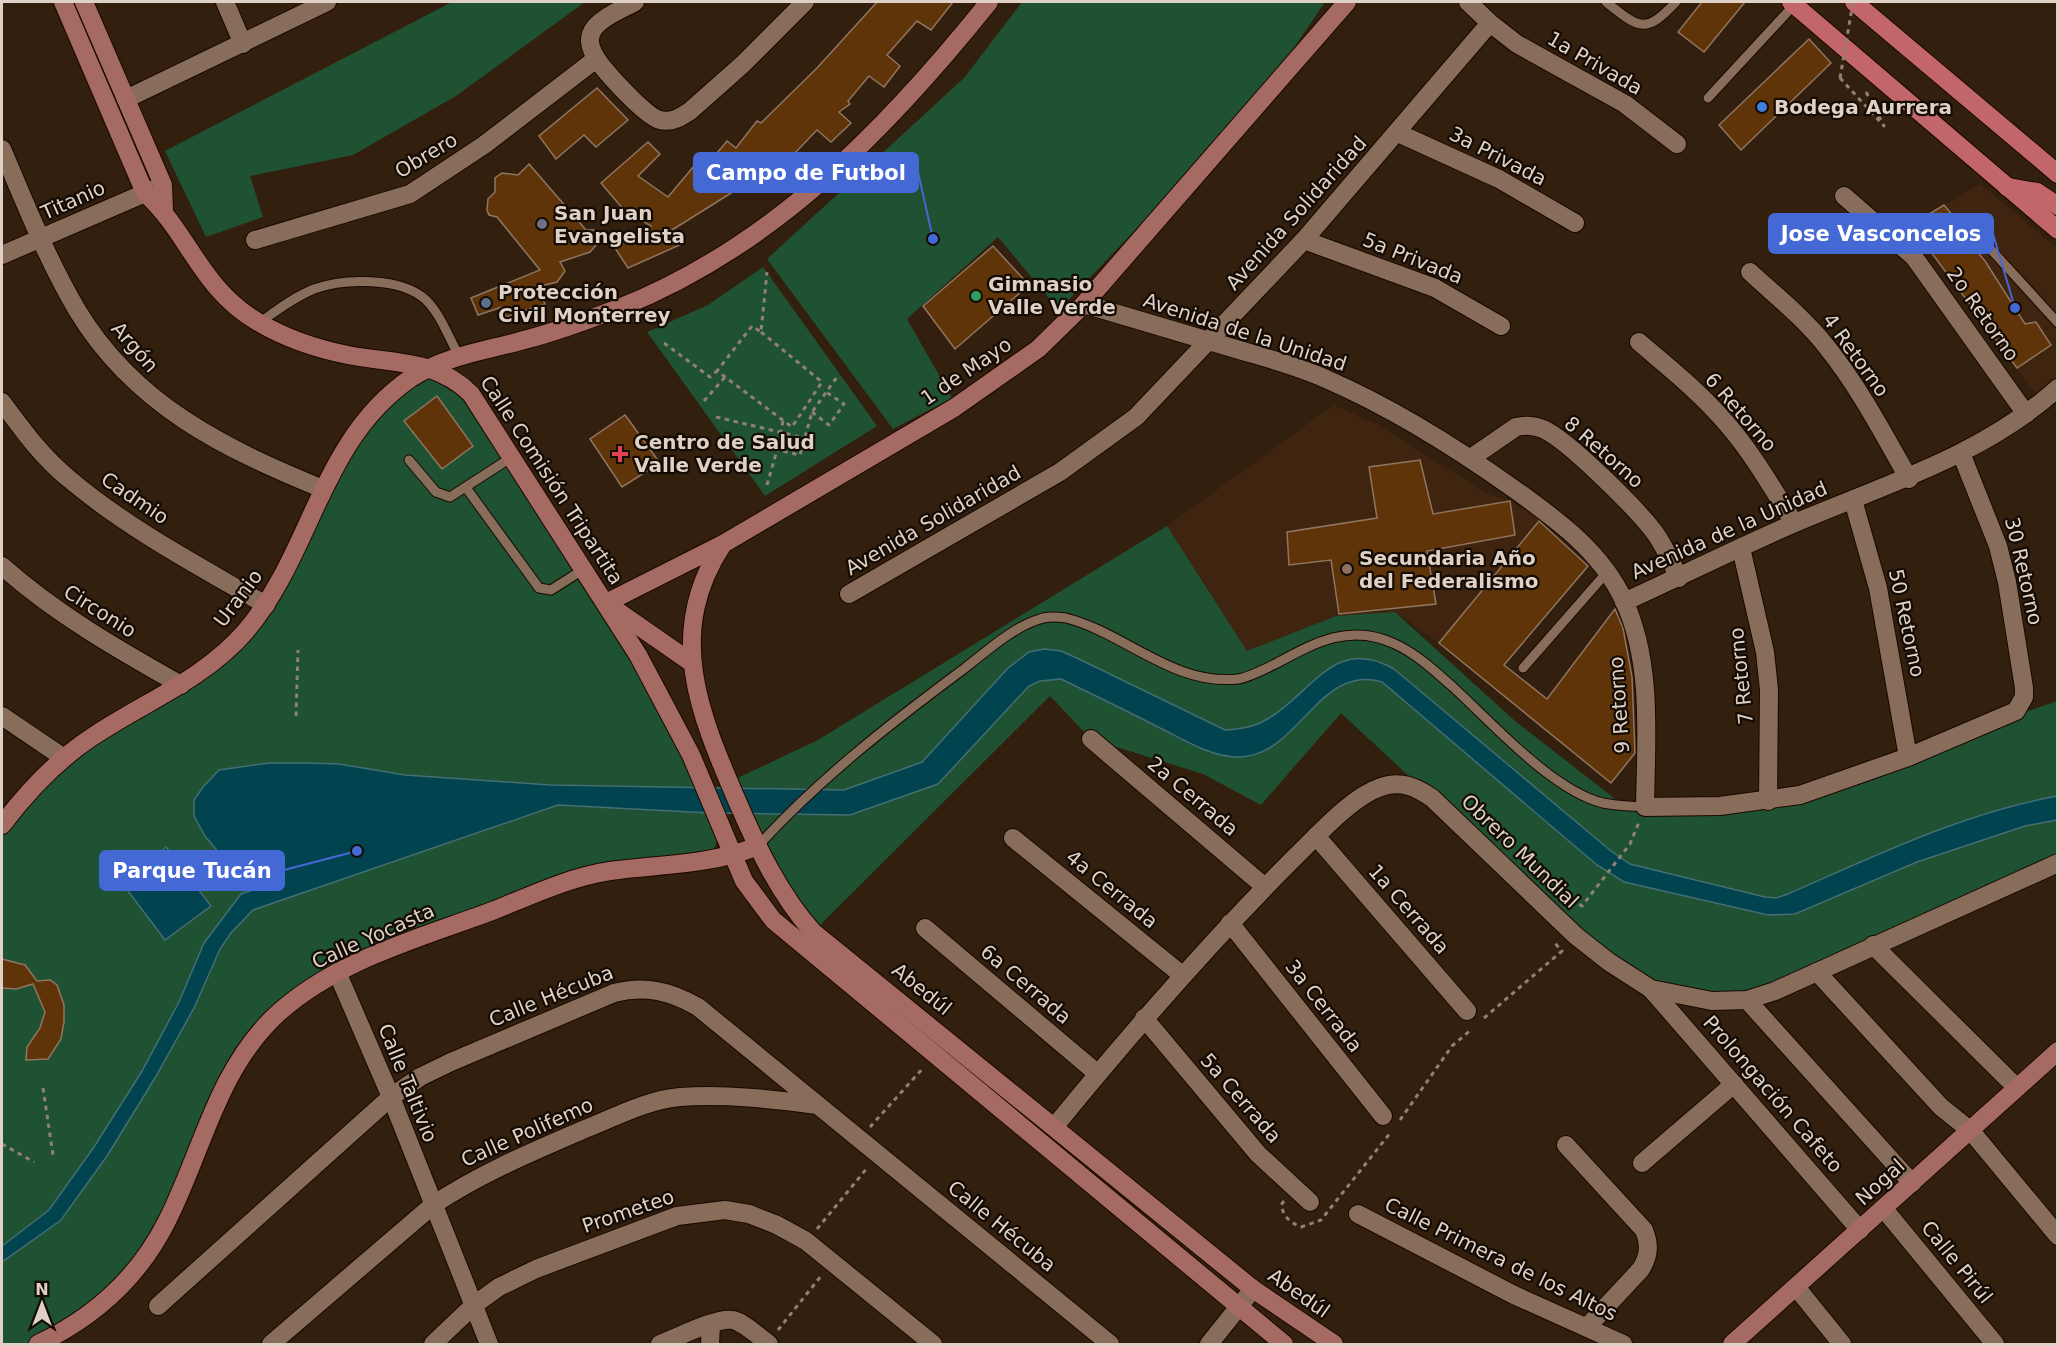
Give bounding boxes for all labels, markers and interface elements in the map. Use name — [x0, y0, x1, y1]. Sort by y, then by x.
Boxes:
street label: 1a Privada — [1543, 26, 1647, 100]
place label: Bodega Aurrera — [1774, 95, 1952, 119]
marker: Bodega Aurrera — [1755, 100, 1769, 114]
street label: 3a Privada — [1445, 121, 1551, 191]
street label: Obrero — [390, 127, 462, 183]
street label: Avenida Solidaridad — [1221, 131, 1371, 295]
callout: Campo de Futbol — [694, 153, 918, 192]
text: Campo de Futbol — [706, 161, 906, 185]
street label: Titanio — [36, 175, 109, 225]
place label: San Juan Evangelista — [554, 201, 685, 248]
callout: Jose Vasconcelos — [1769, 214, 1993, 253]
marker: San Juan Evangelista — [535, 217, 549, 231]
text: Jose Vasconcelos — [1779, 222, 1981, 246]
street label: 5a Privada — [1359, 227, 1467, 289]
street label: 2o Retorno — [1942, 262, 2024, 366]
place label: Gimnasio Valle Verde — [988, 272, 1116, 319]
place label: Protección Civil Monterrey — [498, 280, 671, 327]
street label: Avenida de la Unidad — [1140, 288, 1350, 376]
marker: Gimnasio Valle Verde — [969, 289, 983, 303]
marker: Protección Civil Monterrey — [479, 296, 493, 310]
street label: 4 Retorno — [1818, 309, 1894, 401]
street label: Argón — [107, 317, 163, 377]
street label: 1 de Mayo — [916, 332, 1016, 410]
street label: 6 Retorno — [1700, 367, 1782, 457]
street label: Calle Comisión Tripartita — [475, 371, 629, 589]
street label: 8 Retorno — [1559, 411, 1649, 493]
place label: Centro de Salud Valle Verde — [634, 430, 815, 477]
marker: Centro de Salud Valle Verde — [611, 445, 629, 463]
street label: Avenida Solidaridad — [841, 460, 1025, 580]
street label: Cadmio — [97, 467, 173, 529]
street label: Avenida de la Unidad — [1627, 476, 1831, 584]
street label: 30 Retorno — [2000, 515, 2048, 627]
place label: Secundaria Año del Federalismo — [1359, 546, 1539, 593]
marker: Secundaria Año del Federalismo — [1340, 562, 1354, 576]
street label: Uranio — [209, 565, 267, 631]
street label: 50 Retorno — [1884, 567, 1930, 679]
street label: Circonio — [59, 579, 141, 643]
street label: 7 Retorno — [1724, 626, 1758, 726]
street label: 9 Retorno — [1604, 656, 1634, 754]
street label: 2a Cerrada — [1143, 751, 1243, 841]
street label: Obrero Mundial — [1456, 789, 1584, 913]
street label: 4a Cerrada — [1061, 845, 1163, 933]
callout: Parque Tucán — [100, 851, 284, 890]
text: Parque Tucán — [112, 859, 272, 883]
street label: 1a Cerrada — [1364, 859, 1454, 959]
street label: Calle Yocasta — [308, 898, 438, 974]
street label: 6a Cerrada — [976, 939, 1076, 1029]
street label: 3a Cerrada — [1280, 955, 1368, 1057]
street label: Abedúl — [887, 958, 957, 1020]
street label: Calle Hécuba — [485, 960, 617, 1032]
street label: Prolongación Cafeto — [1698, 1010, 1848, 1178]
street label: Calle Taltivio — [373, 1020, 443, 1146]
street label: 5a Cerrada — [1196, 1048, 1286, 1148]
street label: Calle Polifemo — [457, 1092, 597, 1172]
street label: Nogal — [1851, 1154, 1909, 1210]
street label: Calle Hécuba — [943, 1175, 1061, 1277]
street label: Prometeo — [579, 1184, 677, 1238]
street label: Calle Primera de los Altos — [1381, 1192, 1621, 1326]
street label: Calle Pirúl — [1916, 1216, 1998, 1308]
street label: Abedúl — [1264, 1263, 1334, 1323]
north arrow — [12, 1274, 72, 1334]
text: N — [35, 1280, 49, 1299]

